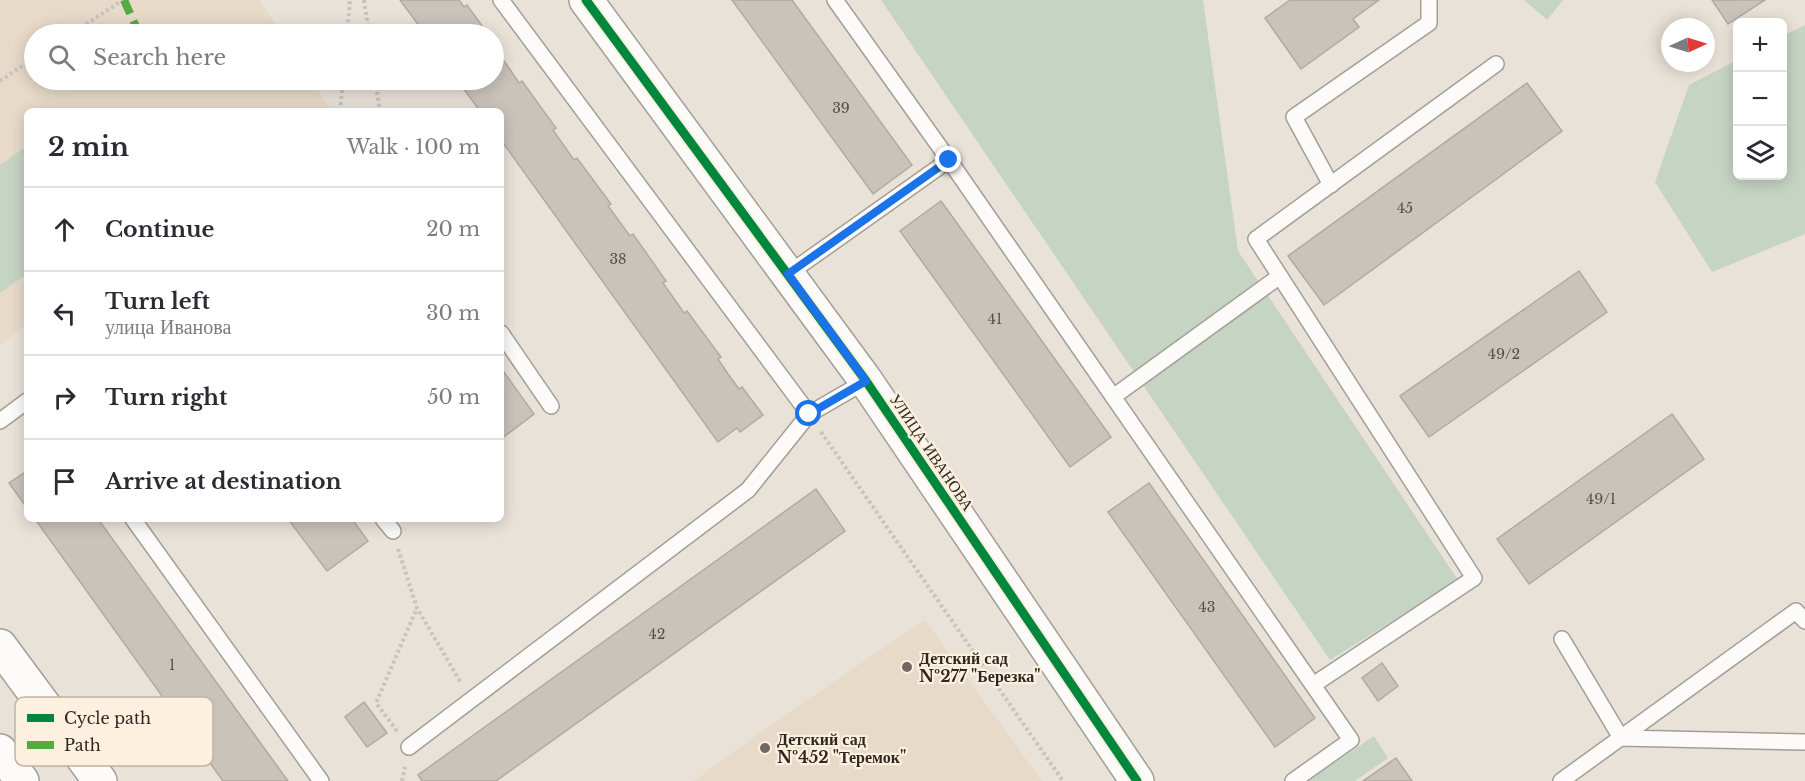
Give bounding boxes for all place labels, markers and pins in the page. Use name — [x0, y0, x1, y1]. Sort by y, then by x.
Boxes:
place label: Детский сад №277 "Березка" — [919, 648, 1041, 686]
marker: Детский сад №277 "Березка" — [900, 660, 914, 674]
place label: Детский сад №452 "Теремок" — [777, 729, 906, 767]
marker: Детский сад №452 "Теремок" — [758, 741, 772, 755]

